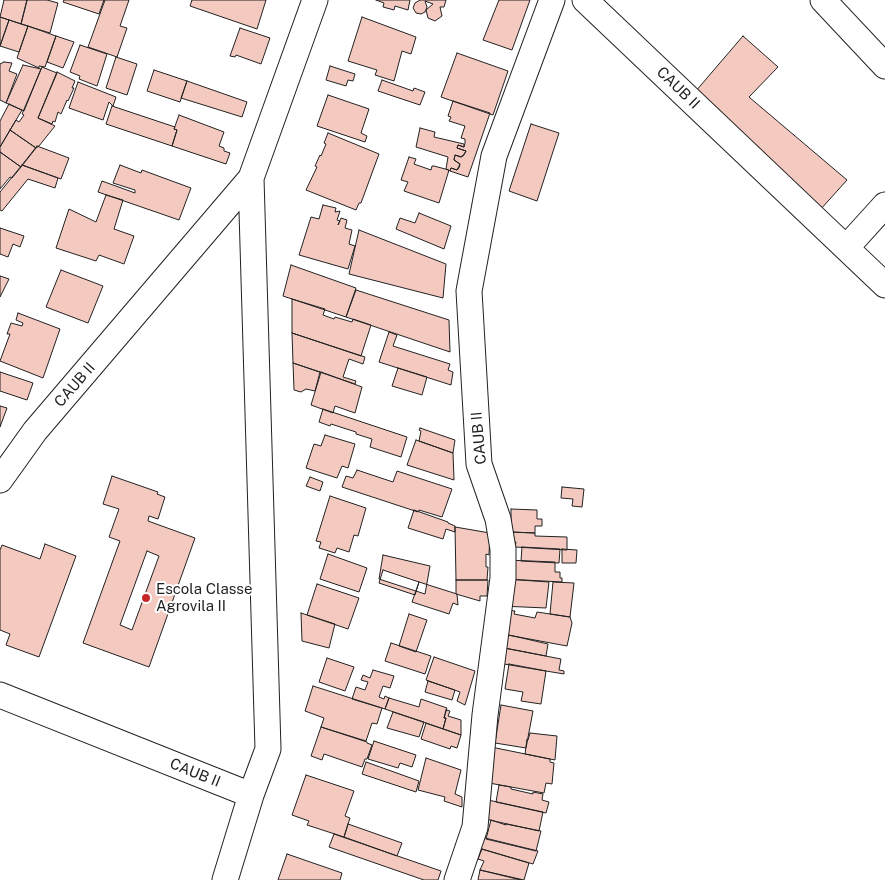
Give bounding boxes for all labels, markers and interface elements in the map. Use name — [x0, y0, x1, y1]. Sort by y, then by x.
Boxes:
street label: CAUB II — [653, 63, 703, 113]
street label: CAUB II — [51, 359, 99, 411]
street label: CAUB II — [468, 411, 490, 465]
place label: Escola Classe Agrovila II — [156, 580, 252, 615]
marker: Escola Classe Agrovila II — [140, 592, 152, 604]
street label: CAUB II — [167, 755, 223, 791]

